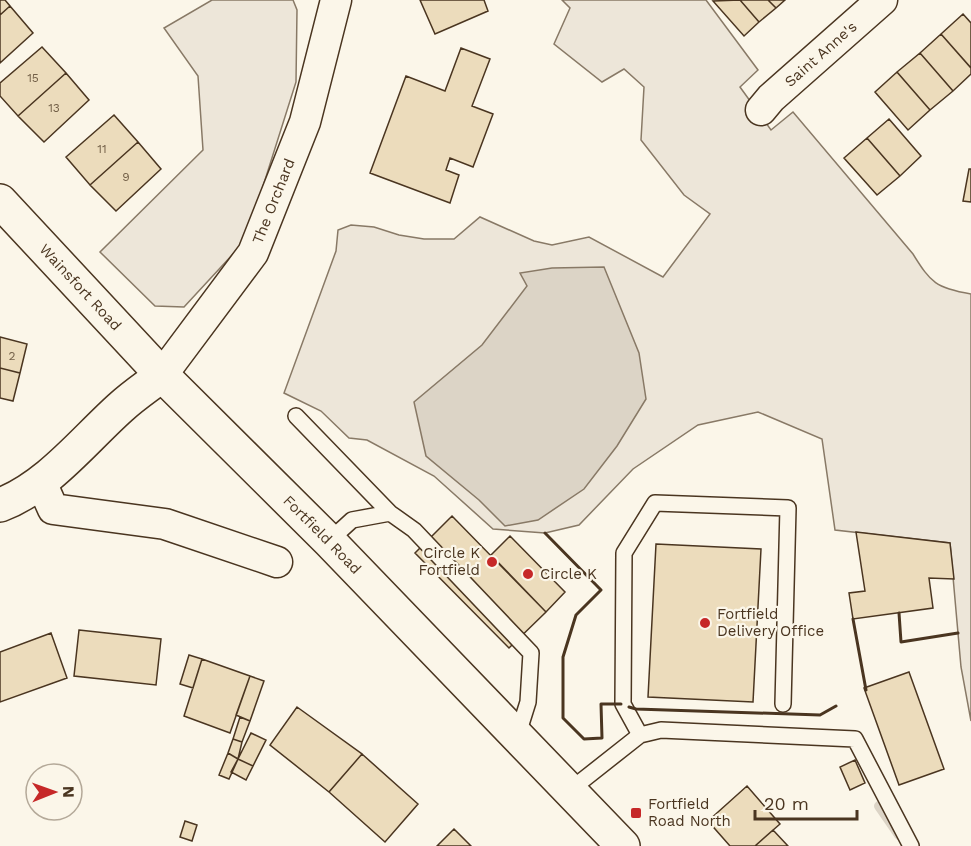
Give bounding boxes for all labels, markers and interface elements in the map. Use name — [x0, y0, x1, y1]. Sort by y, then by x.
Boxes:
street label: Saint Anne's — [781, 17, 861, 91]
house number: 15 — [27, 71, 39, 85]
house number: 13 — [48, 101, 60, 115]
house number: 11 — [97, 142, 107, 156]
street label: The Orchard — [249, 156, 299, 246]
house number: 9 — [122, 170, 130, 184]
street label: Wainsfort Road — [36, 240, 125, 334]
house number: 2 — [9, 349, 16, 363]
street label: Fortfield Road — [279, 492, 365, 578]
place label: Circle K Fortfield — [418, 544, 480, 579]
marker: Circle K Fortfield — [485, 555, 499, 569]
place label: Circle K — [540, 565, 597, 583]
marker: Circle K — [521, 567, 535, 581]
place label: Fortfield Delivery Office — [717, 605, 824, 640]
marker: Fortfield Delivery Office — [698, 616, 712, 630]
north arrow — [24, 762, 84, 822]
scale bar — [755, 783, 857, 821]
text: N — [59, 786, 78, 798]
text: 20 m — [764, 793, 809, 814]
place label: Fortfield Road North — [648, 795, 731, 830]
marker: Fortfield Road North — [629, 806, 643, 820]

